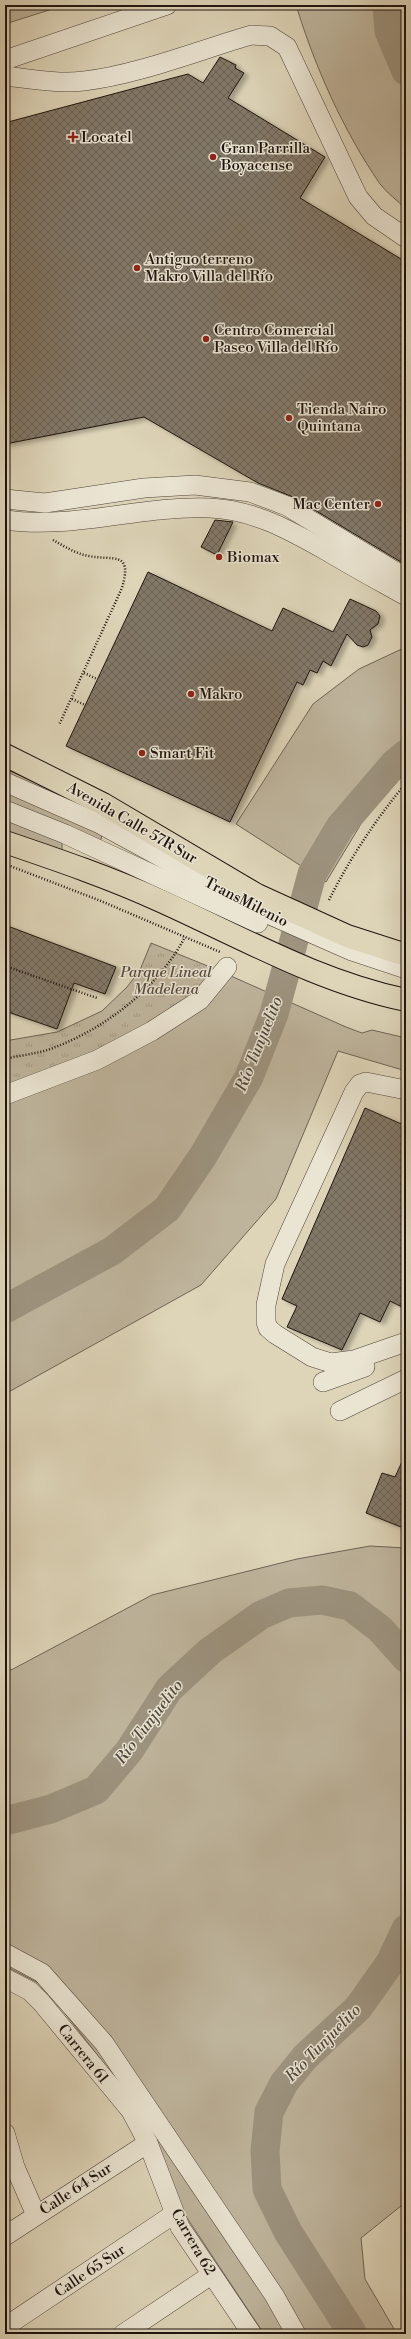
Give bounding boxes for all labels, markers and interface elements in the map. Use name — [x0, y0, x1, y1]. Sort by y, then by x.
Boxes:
place label: Locatel — [81, 128, 132, 147]
marker: Locatel — [68, 132, 78, 142]
place label: Gran Parrilla Boyacense — [220, 139, 311, 175]
marker: Gran Parrilla Boyacense — [208, 152, 218, 162]
place label: Antiguo terreno Makro Villa del Río — [144, 250, 273, 286]
marker: Antiguo terreno Makro Villa del Río — [132, 263, 142, 273]
place label: Centro Comercial Paseo Villa del Río — [214, 321, 339, 357]
marker: Centro Comercial Paseo Villa del Río — [201, 334, 211, 344]
place label: Tienda Nairo Quintana — [297, 400, 386, 436]
marker: Tienda Nairo Quintana — [284, 413, 294, 423]
place label: Mac Center — [292, 495, 371, 514]
marker: Mac Center — [373, 499, 383, 509]
place label: Biomax — [226, 548, 280, 567]
marker: Biomax — [214, 552, 224, 562]
place label: Makro — [199, 685, 242, 704]
marker: Makro — [186, 689, 196, 699]
place label: Smart Fit — [150, 744, 215, 763]
marker: Smart Fit — [137, 748, 147, 758]
street label: Avenida Calle 57R Sur — [63, 777, 201, 868]
street label: TransMilenio — [201, 873, 291, 931]
park label: Parque Lineal Madelena — [119, 963, 212, 999]
water label: Río Tunjuelito — [231, 994, 287, 1095]
water label: Río Tunjuelito — [110, 1676, 187, 1769]
water label: Río Tunjuelito — [280, 2000, 365, 2087]
street label: Carrera 61 — [53, 2020, 113, 2088]
street label: Calle 64 Sur — [36, 2158, 116, 2219]
street label: Carrera 62 — [166, 2205, 220, 2279]
street label: Calle 65 Sur — [51, 2240, 130, 2302]

